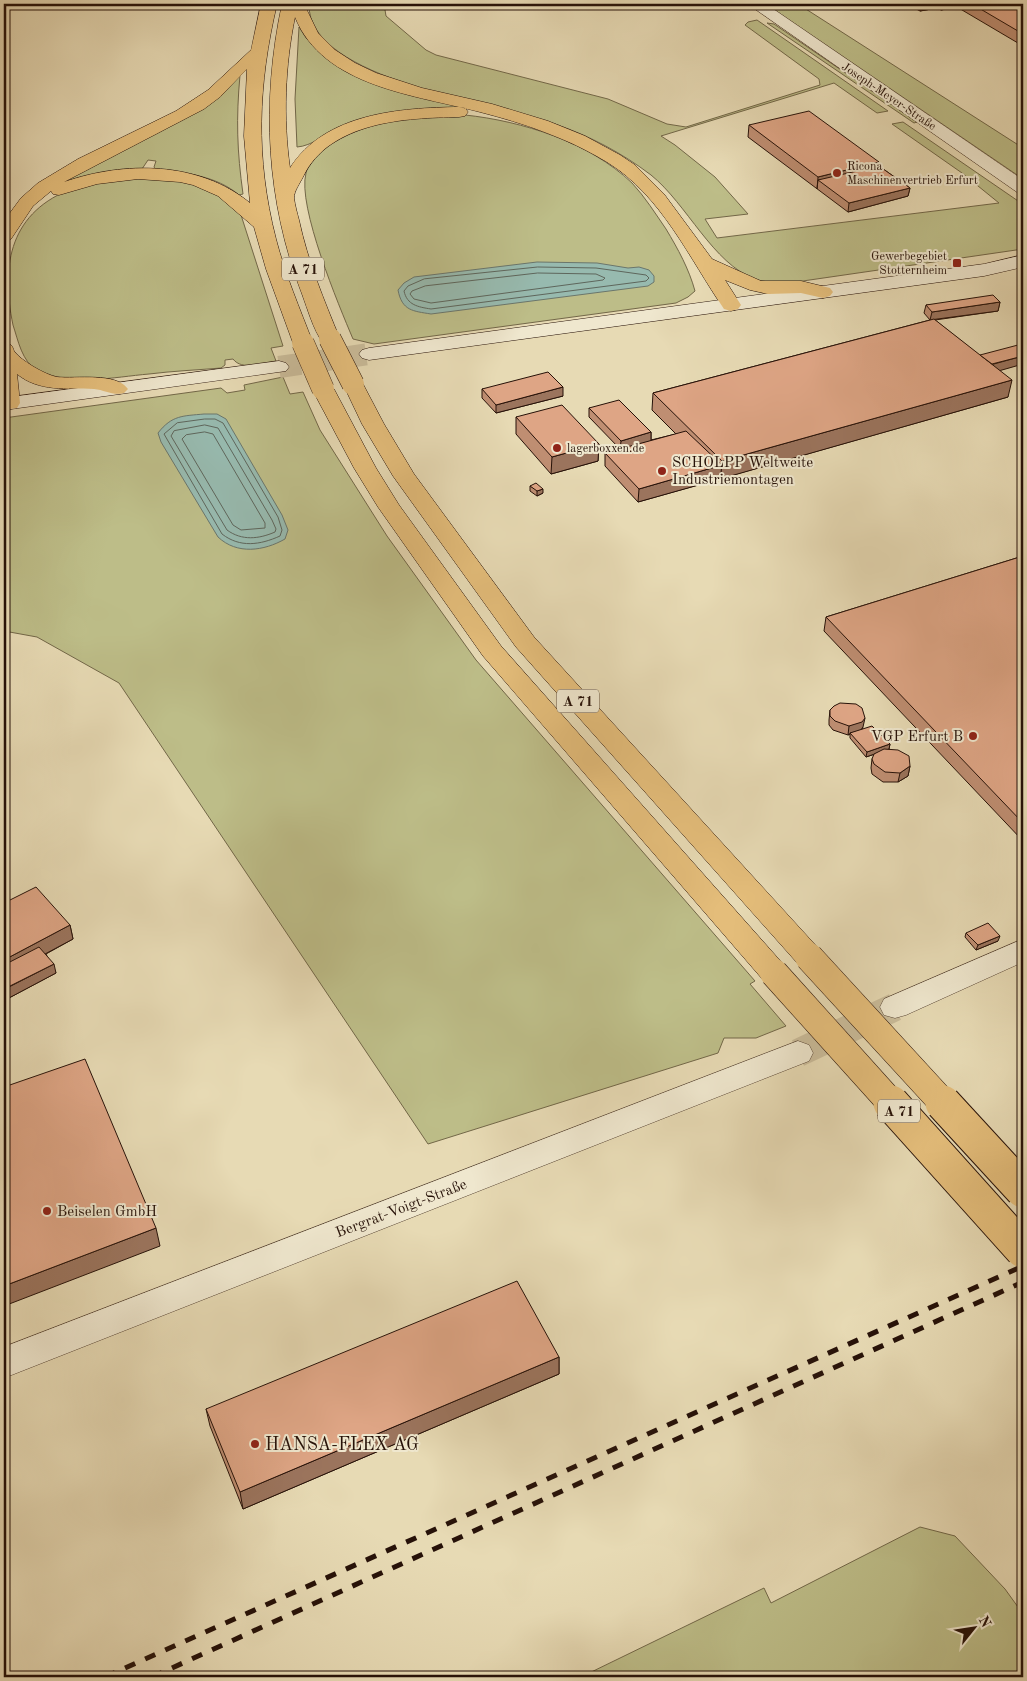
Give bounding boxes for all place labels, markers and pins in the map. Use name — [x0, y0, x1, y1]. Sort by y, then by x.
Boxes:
place label: Ricona Maschinenvertrieb Erfurt — [847, 161, 978, 187]
marker: Ricona Maschinenvertrieb Erfurt — [831, 167, 843, 179]
place label: Gewerbegebiet Stotternheim — [871, 251, 947, 277]
marker: Gewerbegebiet Stotternheim — [951, 257, 963, 269]
marker: lagerboxxen.de — [551, 442, 563, 454]
place label: lagerboxxen.de — [567, 443, 645, 455]
place label: SCHOLPP Weltweite Industriemontagen — [672, 456, 813, 488]
marker: SCHOLPP Weltweite Industriemontagen — [656, 465, 668, 477]
place label: VGP Erfurt B — [871, 730, 963, 745]
marker: VGP Erfurt B — [967, 730, 979, 742]
marker: Beiselen GmbH — [41, 1205, 53, 1217]
place label: Beiselen GmbH — [57, 1205, 157, 1220]
place label: HANSA-FLEX AG — [265, 1436, 419, 1454]
marker: HANSA-FLEX AG — [249, 1438, 261, 1450]

